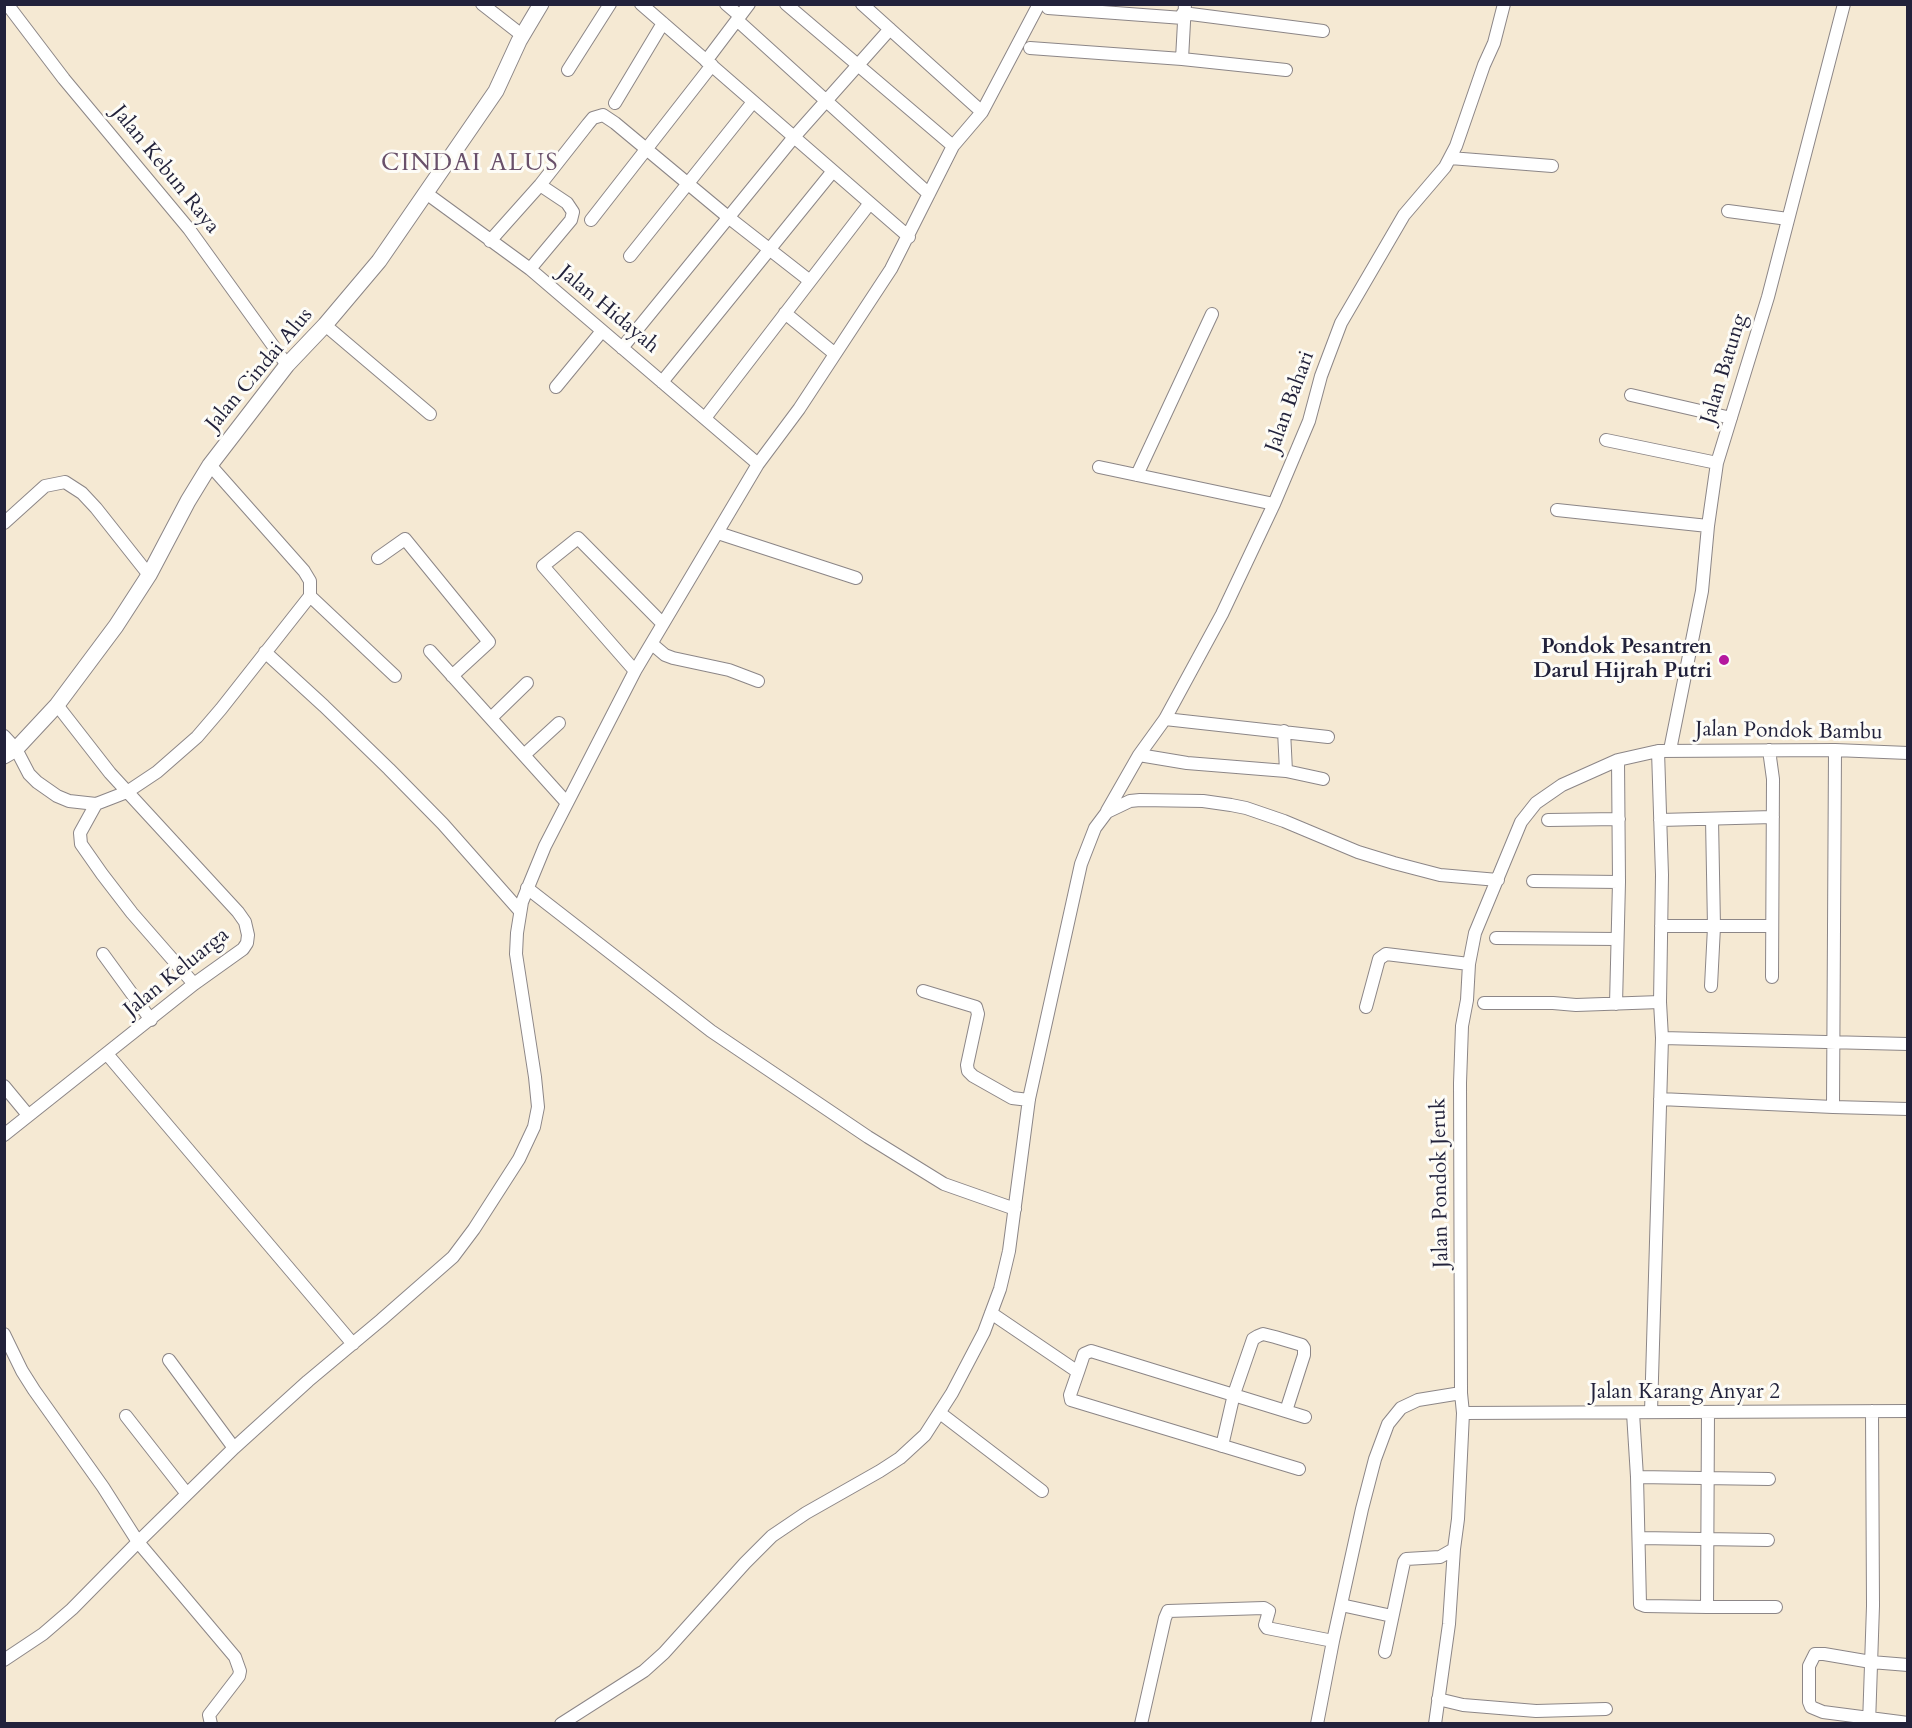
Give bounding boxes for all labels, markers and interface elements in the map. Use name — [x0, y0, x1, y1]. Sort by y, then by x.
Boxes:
street label: Jalan Kebun Raya — [106, 101, 224, 239]
district label: CINDAI ALUS — [381, 150, 559, 178]
street label: Jalan Hidayah — [553, 261, 663, 359]
street label: Jalan Cindai Alus — [201, 303, 319, 437]
street label: Jalan Batung — [1696, 311, 1754, 427]
street label: Jalan Bahari — [1261, 348, 1321, 456]
place label: Pondok Pesantren Darul Hijrah Putri — [1533, 635, 1712, 685]
marker: Pondok Pesantren Darul Hijrah Putri — [1717, 653, 1731, 667]
street label: Jalan Pondok Bambu — [1695, 718, 1883, 746]
street label: Jalan Keluarga — [119, 923, 235, 1023]
street label: Jalan Pondok Jeruk — [1427, 1098, 1455, 1268]
street label: Jalan Karang Anyar 2 — [1590, 1380, 1780, 1406]

